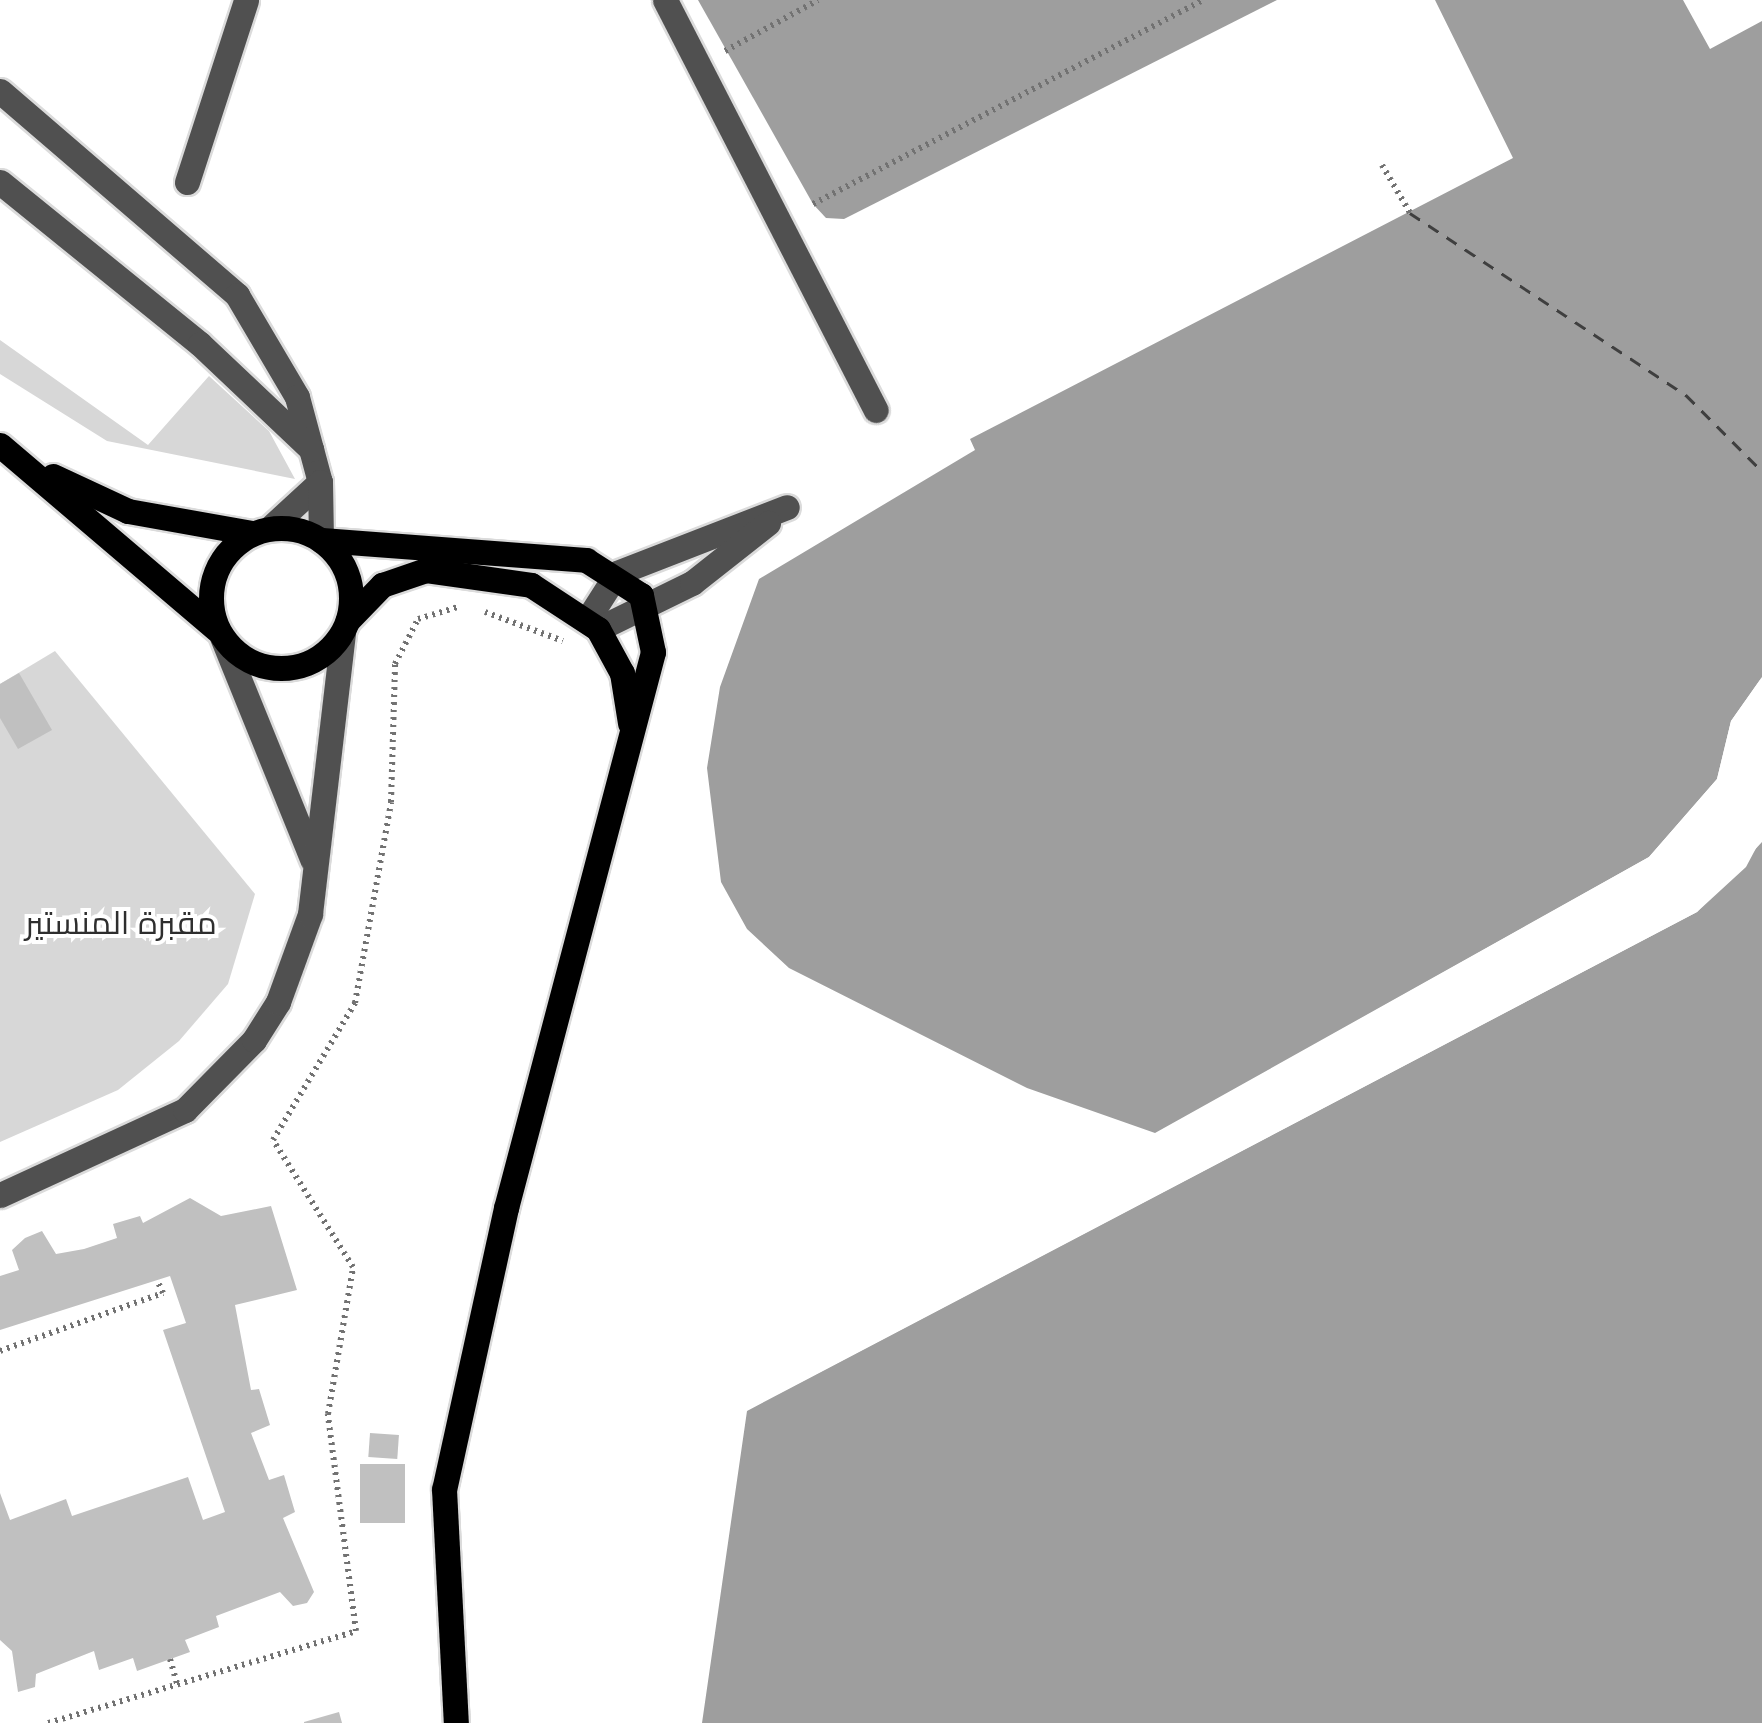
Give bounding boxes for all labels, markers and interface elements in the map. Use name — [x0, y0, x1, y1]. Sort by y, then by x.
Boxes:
park label: مقبرة المنستير — [25, 903, 217, 941]

